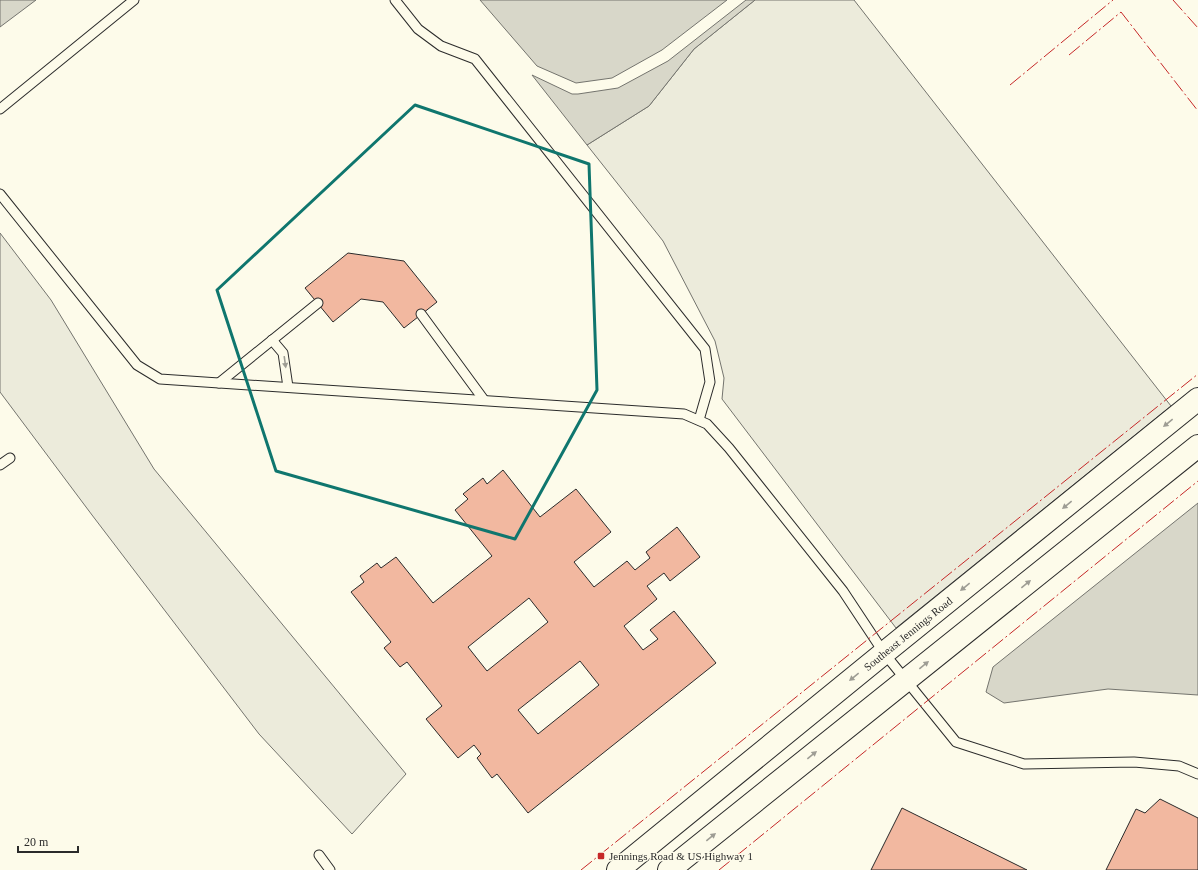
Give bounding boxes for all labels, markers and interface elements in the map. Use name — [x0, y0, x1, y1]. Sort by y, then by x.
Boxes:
one-way arrow — [282, 356, 288, 368]
one-way arrow — [1162, 419, 1173, 428]
one-way arrow — [1061, 501, 1072, 509]
one-way arrow — [1020, 579, 1031, 588]
one-way arrow — [960, 582, 971, 591]
street label: Southeast Jennings Road — [861, 594, 955, 673]
one-way arrow — [919, 661, 930, 669]
one-way arrow — [848, 673, 859, 682]
one-way arrow — [806, 751, 817, 760]
scale bar — [18, 828, 78, 854]
one-way arrow — [705, 832, 716, 841]
text: 20 m — [24, 835, 49, 849]
place label: Jennings Road & US Highway 1 — [609, 850, 753, 862]
marker: Jennings Road & US Highway 1 — [596, 851, 606, 861]

